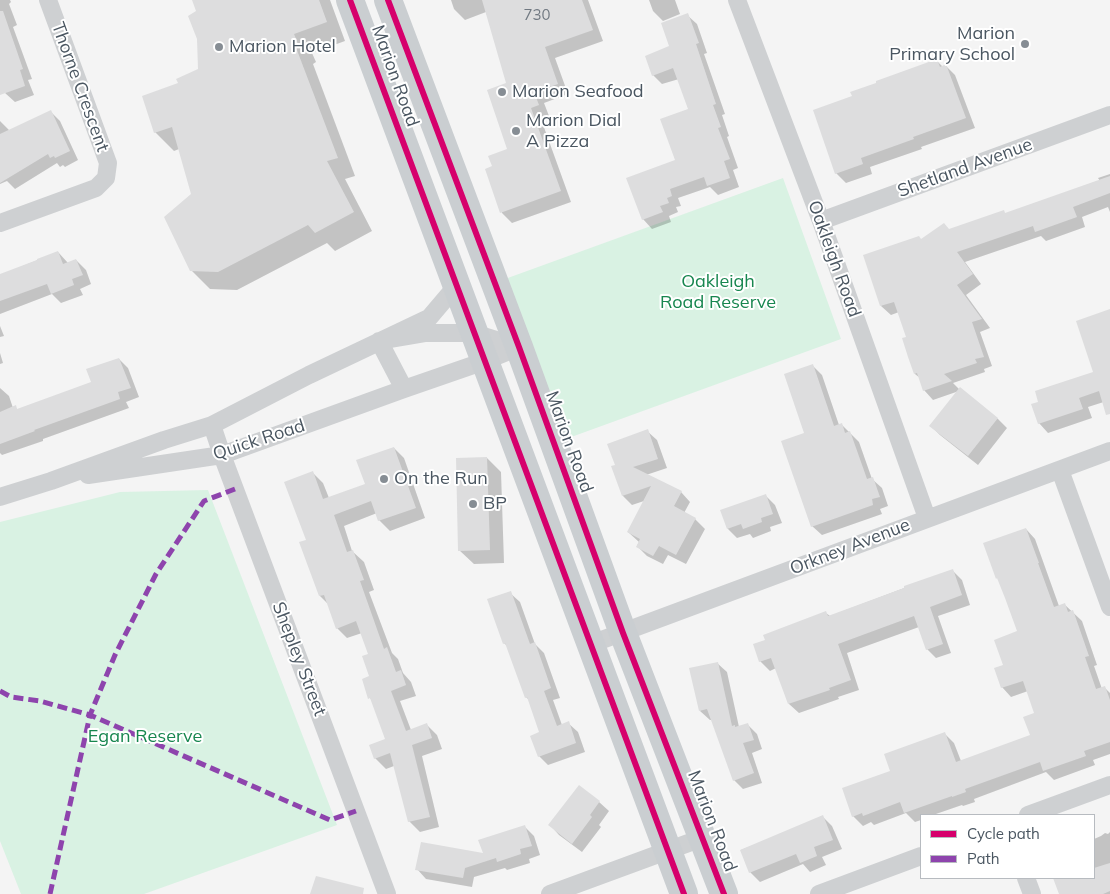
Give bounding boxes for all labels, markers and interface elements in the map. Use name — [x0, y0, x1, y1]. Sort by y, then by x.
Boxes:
house number: 730 — [524, 6, 550, 24]
street label: Thorne Crescent — [47, 19, 113, 155]
street label: Marion Road — [367, 22, 423, 130]
place label: Marion Primary School — [889, 23, 1015, 66]
place label: Marion Hotel — [229, 36, 336, 58]
marker: Marion Primary School — [1019, 38, 1031, 50]
marker: Marion Hotel — [213, 41, 225, 53]
place label: Marion Seafood — [512, 81, 644, 103]
marker: Marion Seafood — [496, 86, 508, 98]
place label: Marion Dial A Pizza — [526, 110, 621, 152]
marker: Marion Dial A Pizza — [510, 125, 522, 137]
street label: Shetland Avenue — [895, 134, 1035, 202]
street label: Oakleigh Road — [803, 198, 865, 320]
park label: Oakleigh Road Reserve — [660, 271, 776, 314]
street label: Marion Road — [541, 388, 597, 496]
street label: Quick Road — [210, 415, 308, 465]
place label: On the Run — [394, 468, 488, 490]
marker: On the Run — [378, 473, 390, 485]
place label: BP — [483, 493, 507, 515]
marker: BP — [467, 498, 479, 510]
street label: Orkney Avenue — [787, 514, 913, 580]
street label: Shepley Street — [267, 599, 331, 719]
park label: Egan Reserve — [88, 726, 202, 748]
street label: Marion Road — [683, 767, 741, 875]
legend — [920, 814, 1095, 879]
text: Cycle path — [967, 824, 1040, 843]
text: Path — [967, 849, 999, 868]

